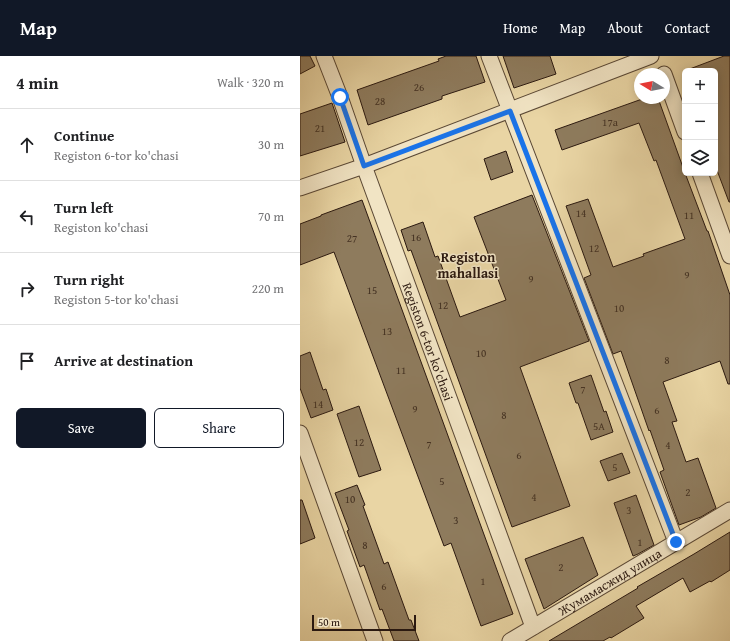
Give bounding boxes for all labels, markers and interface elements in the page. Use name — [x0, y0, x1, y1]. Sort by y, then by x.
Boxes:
text: Map — [20, 14, 57, 42]
text: Home — [503, 18, 538, 38]
text: Map — [560, 18, 585, 38]
text: About — [607, 18, 643, 38]
text: Contact — [665, 18, 710, 38]
north arrow — [634, 68, 670, 104]
map controls — [682, 68, 718, 176]
button: + — [682, 68, 718, 104]
text: 4 min — [16, 70, 58, 95]
text: Walk · 320 m — [217, 73, 284, 92]
house number: 26 — [414, 79, 424, 95]
route start — [331, 88, 349, 106]
house number: 28 — [375, 93, 385, 109]
button: − — [682, 104, 718, 140]
house number: 17a — [602, 114, 619, 130]
house number: 21 — [315, 120, 325, 136]
text: Continue — [54, 125, 115, 146]
icon: ahead — [16, 134, 38, 156]
text: 30 m — [258, 135, 284, 154]
button: layers — [682, 140, 718, 176]
text: Registon 6-tor ko'chasi — [54, 146, 179, 165]
text: Turn left — [54, 197, 113, 218]
house number: 14 — [576, 205, 586, 221]
icon: left — [16, 206, 38, 228]
text: 70 m — [258, 207, 284, 226]
house number: 11 — [684, 207, 694, 223]
text: Registon ko'chasi — [54, 218, 148, 237]
house number: 16 — [411, 229, 421, 245]
house number: 27 — [347, 230, 357, 246]
house number: 12 — [589, 240, 599, 256]
district label: Registon mahallasi — [438, 247, 499, 283]
house number: 9 — [684, 267, 690, 283]
text: Turn right — [54, 269, 125, 290]
house number: 9 — [528, 271, 534, 287]
icon: right — [16, 278, 38, 300]
text: 220 m — [252, 279, 284, 298]
street label: Registon 6-tor ko'chasi — [398, 280, 459, 404]
house number: 15 — [367, 282, 377, 298]
text: Registon 5-tor ko'chasi — [54, 290, 179, 309]
house number: 12 — [438, 297, 448, 313]
house number: 10 — [614, 300, 624, 316]
house number: 13 — [382, 323, 392, 339]
house number: 10 — [476, 345, 486, 361]
icon: arrive — [16, 350, 38, 372]
text: Arrive at destination — [54, 350, 193, 371]
house number: 8 — [664, 352, 670, 368]
house number: 11 — [396, 362, 406, 378]
house number: 7 — [580, 381, 586, 397]
house number: 14 — [313, 396, 323, 412]
house number: 9 — [412, 401, 418, 417]
house number: 6 — [654, 402, 660, 418]
house number: 8 — [501, 407, 507, 423]
button: Save — [16, 408, 146, 448]
button: Share — [154, 408, 284, 448]
house number: 5A — [593, 418, 605, 434]
house number: 12 — [354, 434, 364, 450]
house number: 7 — [426, 436, 432, 452]
house number: 4 — [665, 437, 671, 453]
house number: 6 — [516, 447, 522, 463]
house number: 5 — [612, 459, 618, 475]
house number: 5 — [439, 473, 445, 489]
house number: 2 — [685, 484, 691, 500]
house number: 4 — [531, 489, 537, 505]
house number: 10 — [345, 491, 355, 507]
house number: 3 — [626, 502, 632, 518]
house number: 3 — [453, 512, 459, 528]
route end — [667, 533, 685, 551]
house number: 1 — [637, 534, 643, 550]
house number: 8 — [362, 537, 368, 553]
street label: Жумамасжид улица — [554, 543, 666, 620]
house number: 2 — [558, 559, 564, 575]
house number: 1 — [480, 573, 486, 589]
house number: 6 — [381, 578, 387, 594]
scale bar — [312, 613, 416, 632]
text: 50 m — [318, 614, 340, 630]

